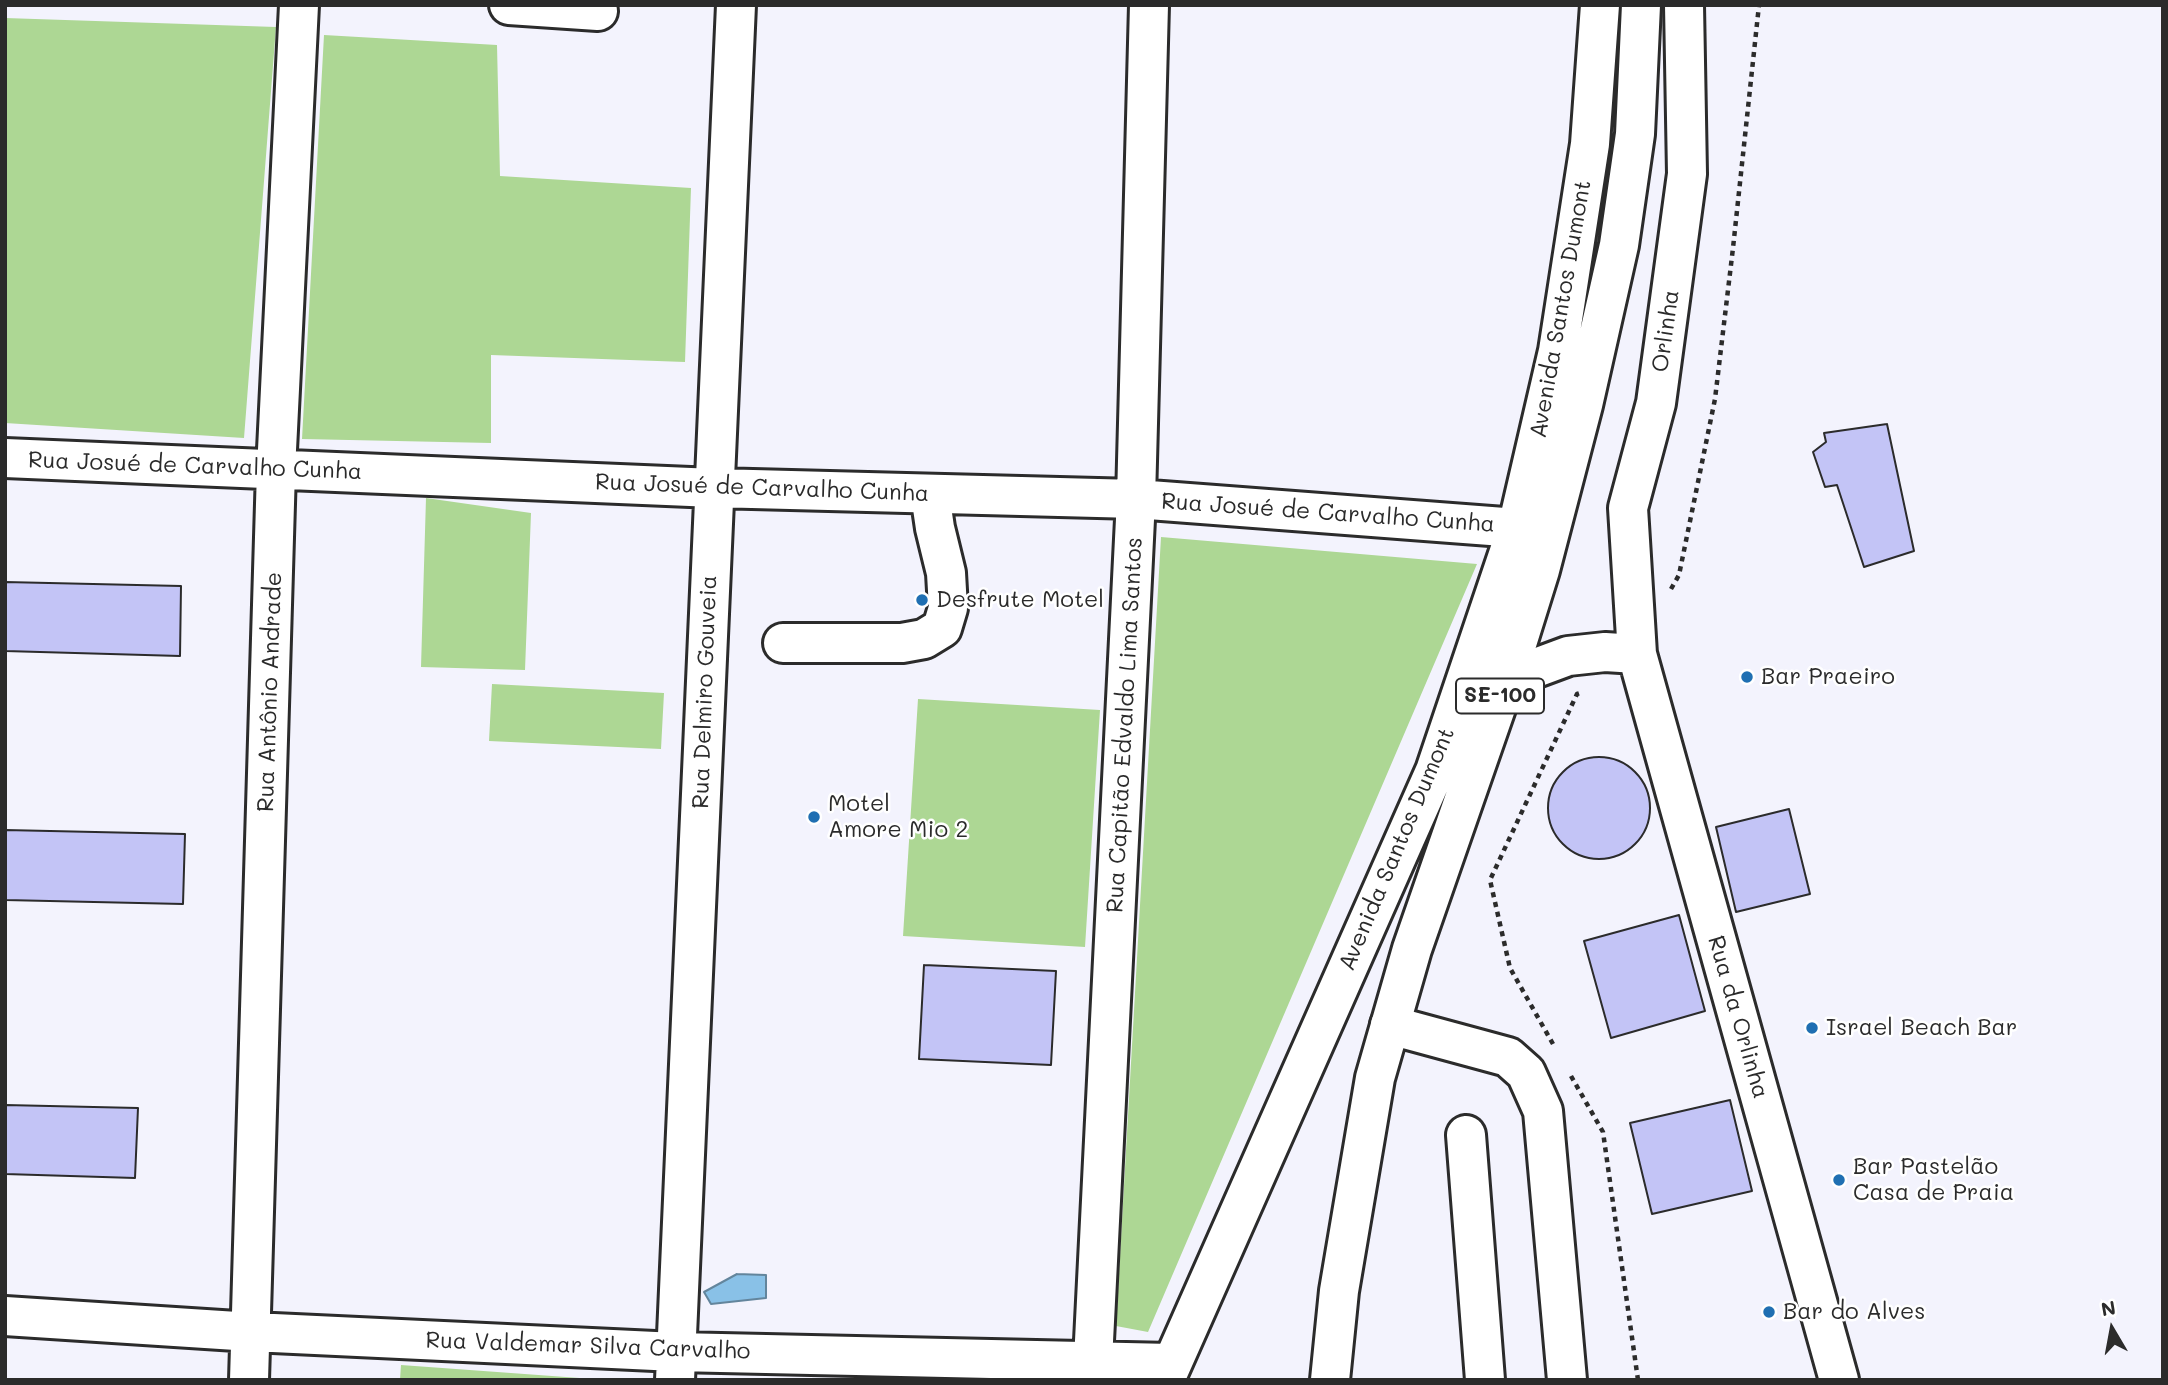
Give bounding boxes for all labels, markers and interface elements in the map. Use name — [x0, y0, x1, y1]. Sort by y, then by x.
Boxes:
street label: Avenida Santos Dumont — [1525, 178, 1597, 440]
street label: Orlinha — [1647, 288, 1685, 374]
street label: Rua Josué de Carvalho Cunha — [27, 446, 363, 486]
street label: Rua Josué de Carvalho Cunha — [594, 468, 930, 508]
street label: Rua Josué de Carvalho Cunha — [1160, 488, 1496, 538]
street label: Rua Capitão Edvaldo Lima Santos — [1101, 536, 1149, 914]
street label: Rua Antônio Andrade — [252, 572, 288, 812]
street label: Rua Delmiro Gouveia — [687, 575, 723, 809]
place label: Desfrute Motel — [936, 586, 1104, 614]
marker: Desfrute Motel — [914, 592, 930, 608]
place label: Bar Praeiro — [1761, 663, 1895, 691]
marker: Bar Praeiro — [1739, 669, 1755, 685]
road number: SE-100 — [1456, 678, 1544, 714]
street label: Avenida Santos Dumont — [1333, 723, 1461, 975]
place label: Motel Amore Mio 2 — [828, 790, 968, 844]
marker: Motel Amore Mio 2 — [806, 809, 822, 825]
street label: Rua da Orlinha — [1702, 932, 1774, 1102]
place label: Israel Beach Bar — [1826, 1014, 2017, 1042]
marker: Israel Beach Bar — [1804, 1020, 1820, 1036]
place label: Bar Pastelão Casa de Praia — [1853, 1153, 2014, 1207]
marker: Bar Pastelão Casa de Praia — [1831, 1172, 1847, 1188]
north arrow — [2077, 1294, 2147, 1364]
text: N — [2099, 1294, 2118, 1321]
place label: Bar do Alves — [1783, 1298, 1925, 1326]
marker: Bar do Alves — [1761, 1304, 1777, 1320]
street label: Rua Valdemar Silva Carvalho — [425, 1327, 751, 1365]

